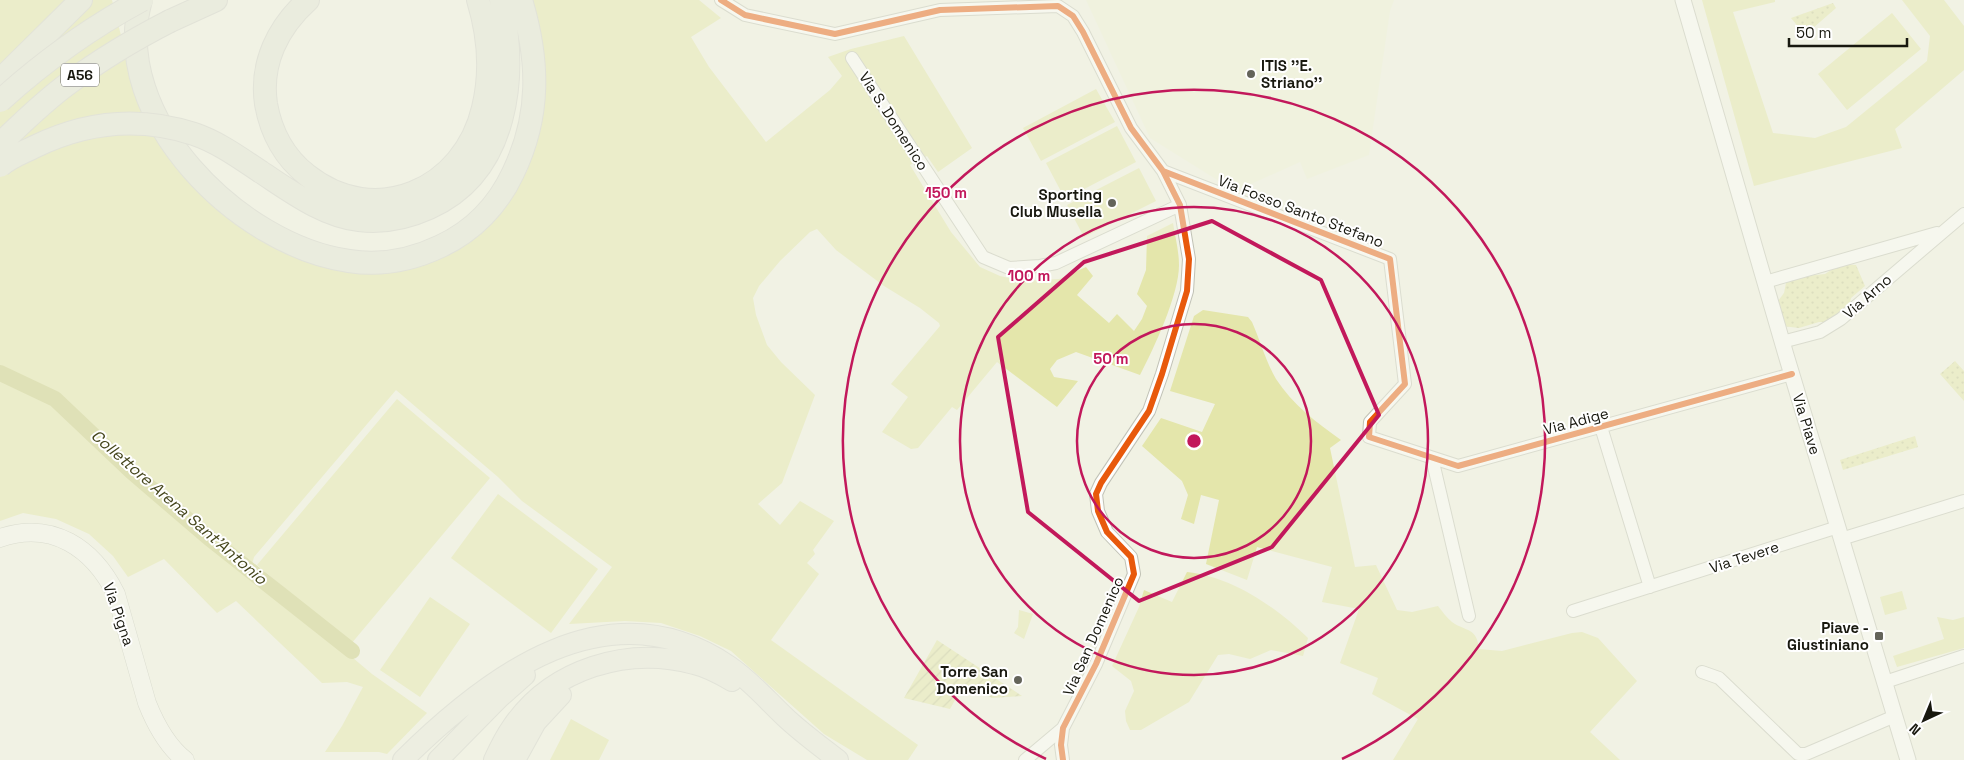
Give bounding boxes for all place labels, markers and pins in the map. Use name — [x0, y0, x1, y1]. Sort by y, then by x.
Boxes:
place label: ITIS ''E. Striano'' — [1261, 56, 1322, 92]
marker: ITIS ''E. Striano'' — [1245, 68, 1257, 80]
place label: Sporting Club Musella — [1010, 185, 1102, 221]
marker: Sporting Club Musella — [1106, 197, 1118, 209]
centre of rings — [1185, 432, 1203, 450]
place label: Piave - Giustiniano — [1787, 618, 1869, 654]
marker: Piave - Giustiniano — [1873, 630, 1885, 642]
place label: Torre San Domenico — [936, 662, 1008, 698]
marker: Torre San Domenico — [1012, 674, 1024, 686]

